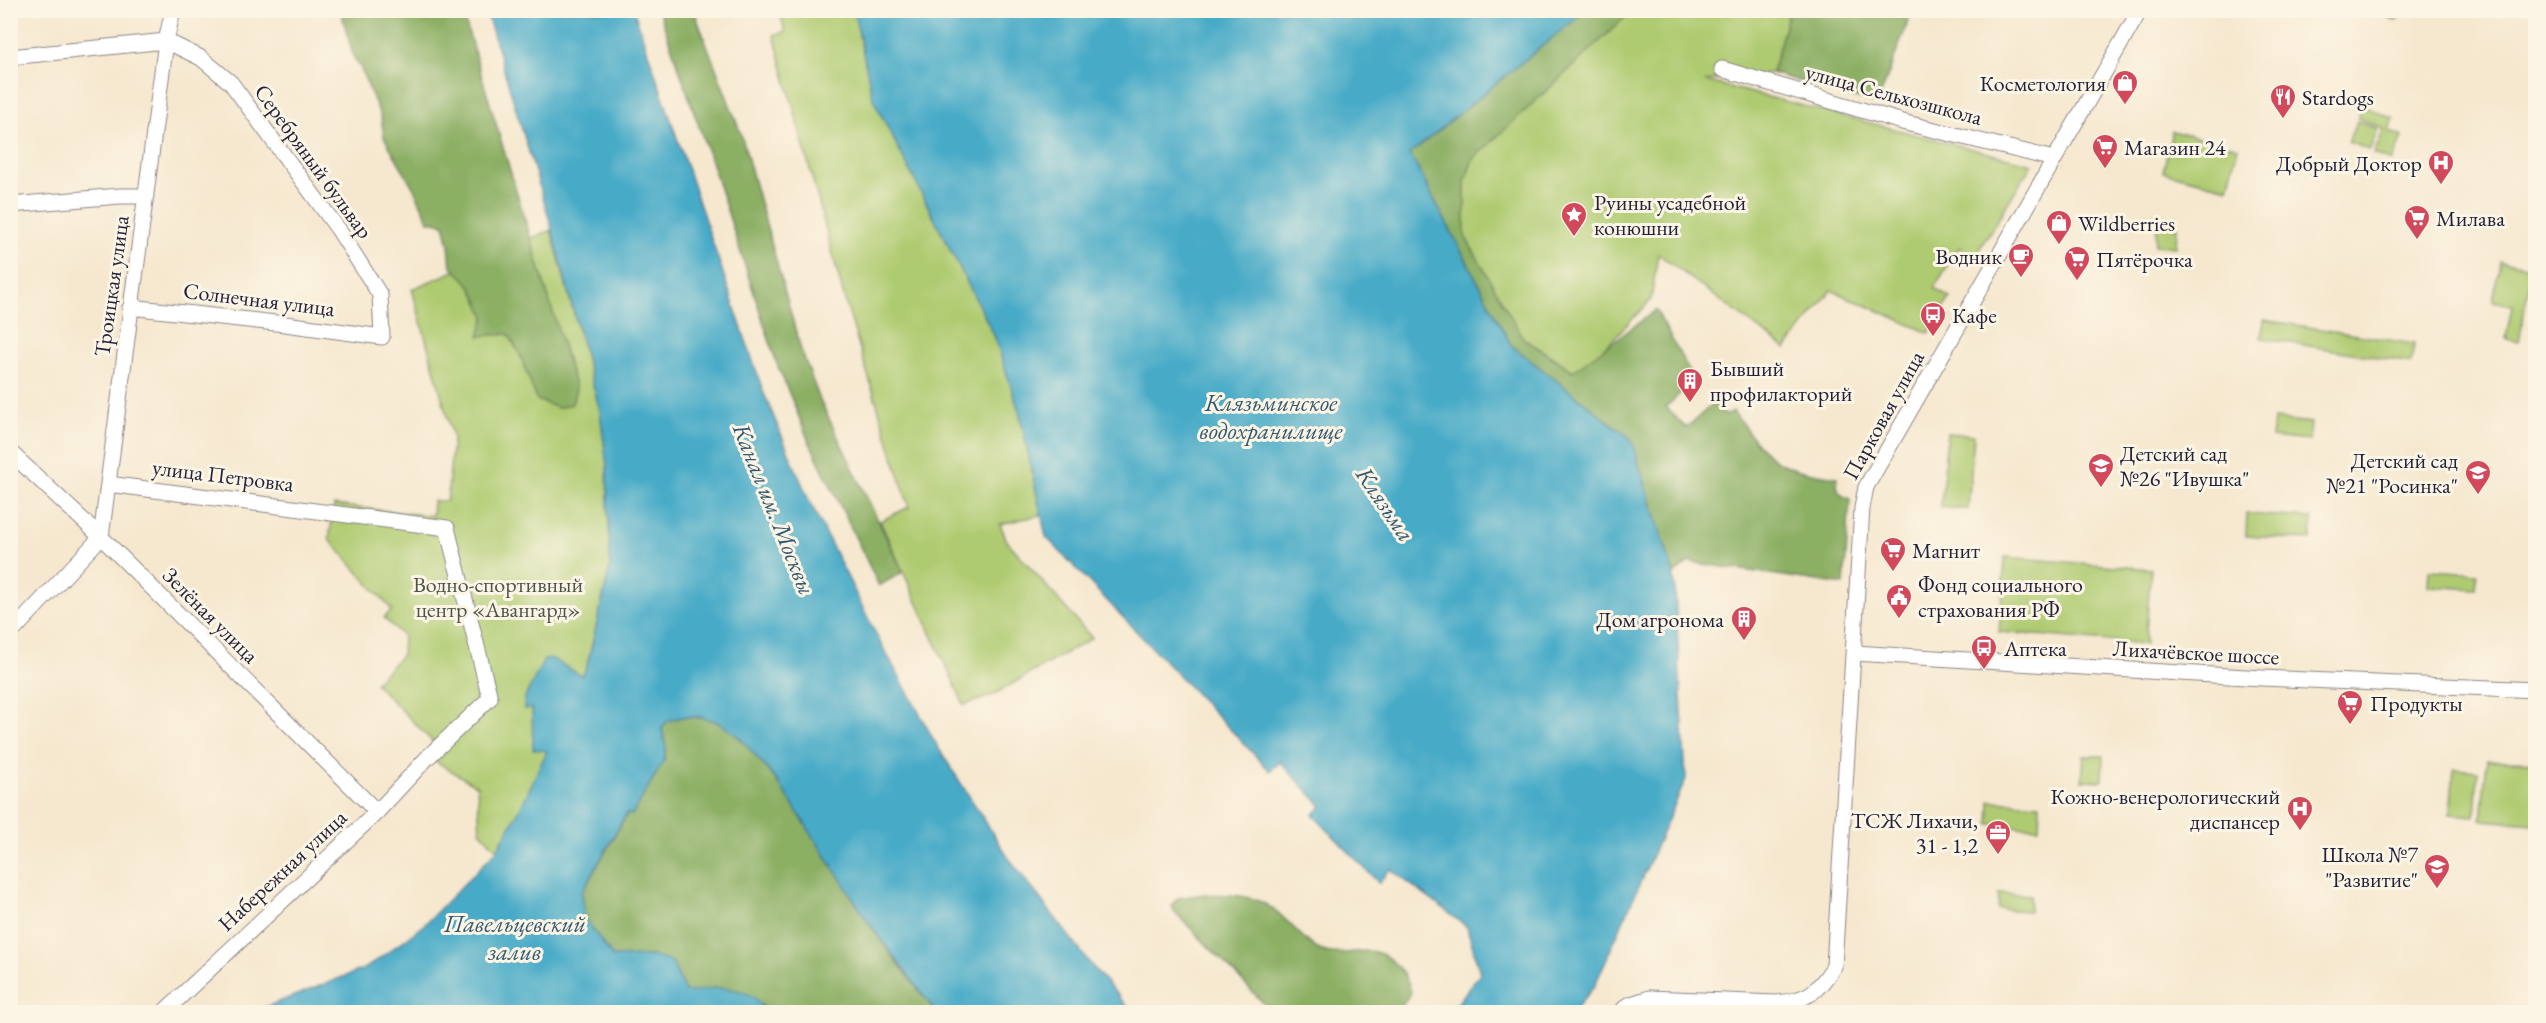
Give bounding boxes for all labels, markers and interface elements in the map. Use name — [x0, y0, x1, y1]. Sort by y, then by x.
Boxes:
street label: улица Сельхозшкола — [1802, 57, 1986, 132]
shop icon: Косметология — [2110, 68, 2140, 106]
place label: Косметология — [1980, 69, 2106, 98]
street label: Серебряный бульвар — [248, 78, 379, 244]
restaurant icon: Stardogs — [2268, 82, 2298, 120]
place label: Stardogs — [2302, 83, 2374, 112]
supermarket icon: Магазин 24 — [2090, 132, 2120, 170]
place label: Магазин 24 — [2124, 133, 2226, 162]
hospital icon: Добрый Доктор — [2426, 148, 2456, 186]
place label: Добрый Доктор — [2276, 149, 2422, 178]
place label: Руины усадебной конюшни — [1594, 188, 1747, 242]
place icon: Руины усадебной конюшни — [1559, 200, 1589, 238]
supermarket icon: Милава — [2402, 203, 2432, 241]
place label: Милава — [2436, 204, 2505, 233]
shop icon: Wildberries — [2044, 208, 2074, 246]
place label: Wildberries — [2078, 209, 2175, 238]
street label: Троицкая улица — [87, 213, 136, 359]
cafe icon: Водник — [2006, 241, 2036, 279]
place label: Водник — [1935, 242, 2002, 271]
supermarket icon: Пятёрочка — [2062, 244, 2092, 282]
place label: Пятёрочка — [2096, 245, 2193, 274]
street label: Солнечная улица — [182, 276, 336, 323]
bus stop icon: Кафе — [1918, 300, 1948, 338]
place label: Кафе — [1952, 301, 1997, 330]
street label: Парковая улица — [1836, 345, 1931, 485]
place label: Бывший профилакторий — [1710, 354, 1853, 408]
building icon: Бывший профилакторий — [1675, 366, 1705, 404]
water label: Клязьминское водохранилище — [1200, 387, 1343, 446]
water label: Канал им. Москвы — [726, 418, 823, 599]
place label: Детский сад №26 "Ивушка" — [2120, 439, 2250, 493]
place label: Детский сад №21 "Росинка" — [2326, 446, 2458, 500]
school or university icon: Детский сад №26 "Ивушка" — [2086, 451, 2116, 489]
street label: улица Петровка — [151, 452, 295, 499]
school or university icon: Детский сад №21 "Росинка" — [2463, 458, 2493, 496]
water label: Клязьма — [1349, 459, 1422, 547]
supermarket icon: Магнит — [1878, 535, 1908, 573]
place label: Магнит — [1912, 536, 1980, 565]
street label: Зелёная улица — [156, 561, 265, 670]
park label: Водно-спортивный центр «Авангард» — [413, 570, 583, 624]
place label: Фонд социального страхования РФ — [1918, 570, 2083, 624]
public building icon: Фонд социального страхования РФ — [1884, 582, 1914, 620]
building icon: Дом агронома — [1729, 604, 1759, 642]
place label: Дом агронома — [1596, 605, 1724, 634]
bus stop icon: Аптека — [1969, 633, 1999, 671]
place label: Аптека — [2003, 634, 2067, 663]
street label: Лихачёвское шоссе — [2112, 634, 2280, 671]
supermarket icon: Продукты — [2335, 688, 2365, 726]
place label: Продукты — [2370, 689, 2463, 718]
place label: Кожно-венерологический диспансер — [2051, 782, 2280, 836]
hospital icon: Кожно-венерологический диспансер — [2285, 794, 2315, 832]
street label: Набережная улица — [212, 803, 353, 938]
place label: ТСЖ Лихачи, 31 - 1,2 — [1851, 806, 1978, 860]
office icon: ТСЖ Лихачи, 31 - 1,2 — [1983, 818, 2013, 856]
place label: Школа №7 "Развитие" — [2321, 840, 2418, 894]
school or university icon: Школа №7 "Развитие" — [2422, 852, 2452, 890]
water label: Павельцевский залив — [443, 908, 586, 967]

